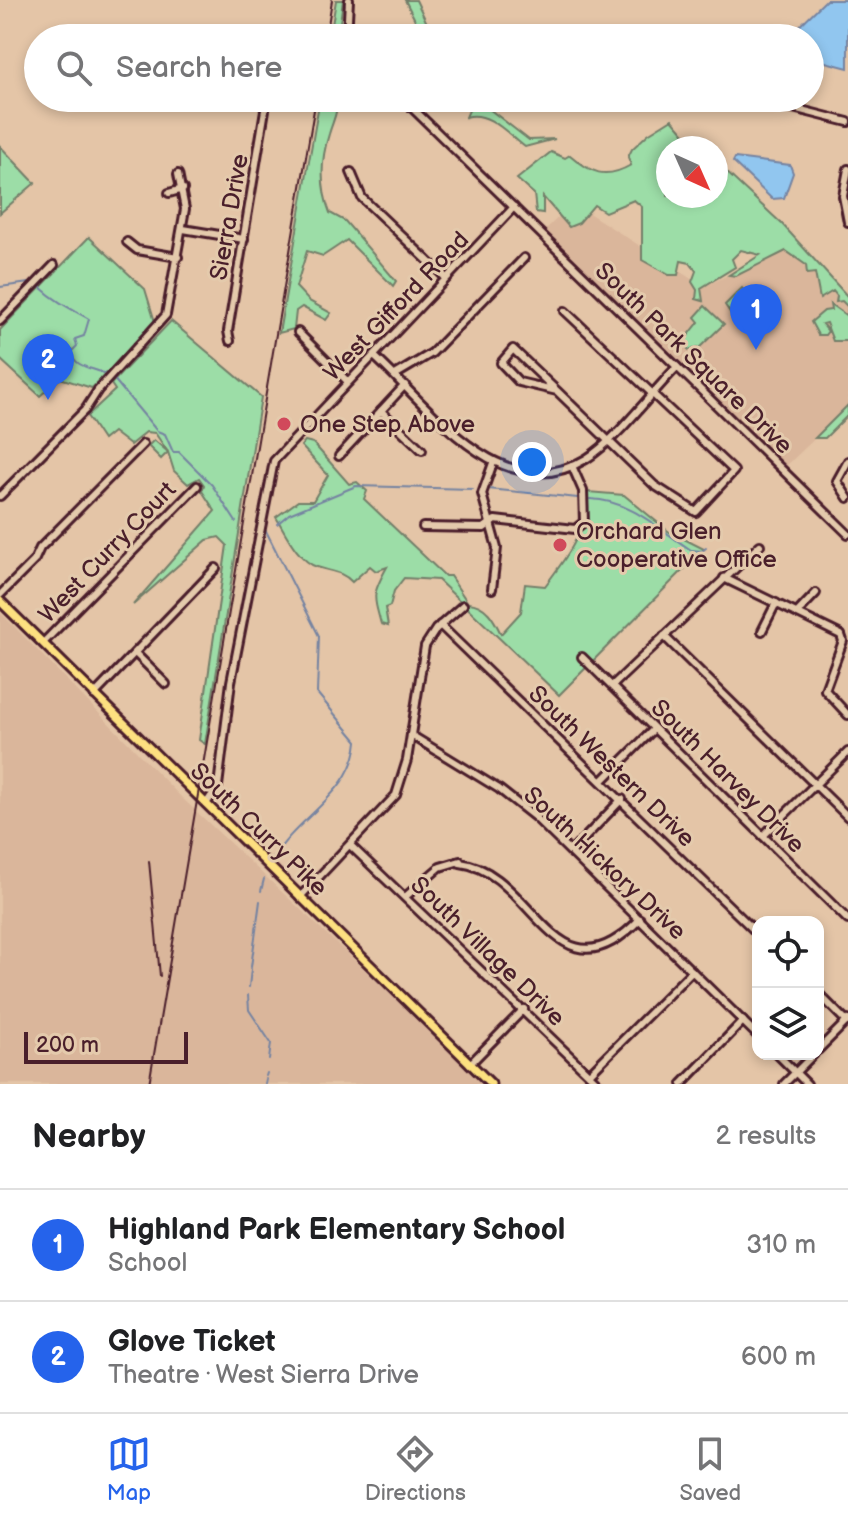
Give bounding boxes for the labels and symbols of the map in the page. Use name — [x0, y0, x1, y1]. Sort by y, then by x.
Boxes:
north arrow — [656, 136, 728, 208]
street label: Sierra Drive — [204, 152, 255, 282]
street label: West Gifford Road — [318, 226, 475, 387]
street label: South Park Square Drive — [589, 256, 798, 460]
pin: 1 — [730, 284, 782, 350]
pin: 2 — [22, 334, 74, 400]
place label: One Step Above — [300, 410, 475, 439]
marker: One Step Above — [275, 415, 293, 433]
your location — [512, 442, 552, 482]
street label: West Curry Court — [33, 475, 183, 629]
place label: Orchard Glen Cooperative Office — [576, 517, 777, 574]
marker: Orchard Glen Cooperative Office — [551, 536, 569, 554]
street label: South Western Drive — [522, 679, 701, 853]
street label: South Harvey Drive — [645, 693, 811, 859]
street label: South Curry Pike — [184, 757, 333, 902]
street label: South Hickory Drive — [517, 781, 692, 946]
street label: South Village Drive — [404, 870, 571, 1032]
scale bar — [24, 1028, 188, 1064]

